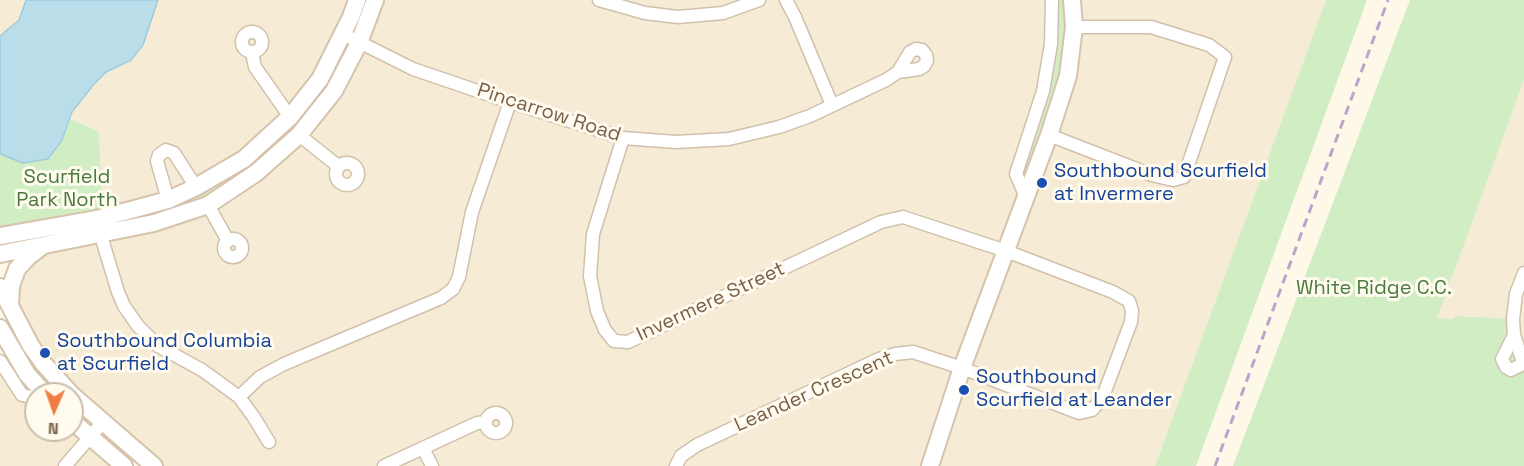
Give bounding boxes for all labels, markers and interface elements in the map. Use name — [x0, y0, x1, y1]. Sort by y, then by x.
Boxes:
street label: Pincarrow Road — [474, 78, 624, 148]
place label: Southbound Scurfield at Invermere — [1054, 160, 1267, 207]
park label: Scurfield Park North — [16, 166, 118, 213]
marker: Southbound Scurfield at Invermere — [1035, 176, 1049, 190]
street label: Invermere Street — [633, 257, 789, 347]
park label: White Ridge C.C. — [1296, 277, 1452, 301]
place label: Southbound Columbia at Scurfield — [57, 330, 272, 377]
marker: Southbound Columbia at Scurfield — [38, 346, 52, 360]
street label: Leander Crescent — [731, 346, 897, 438]
place label: Southbound Scurfield at Leander — [976, 366, 1172, 413]
north arrow — [24, 382, 84, 442]
marker: Southbound Scurfield at Leander — [957, 383, 971, 397]
text: N — [48, 418, 59, 439]

